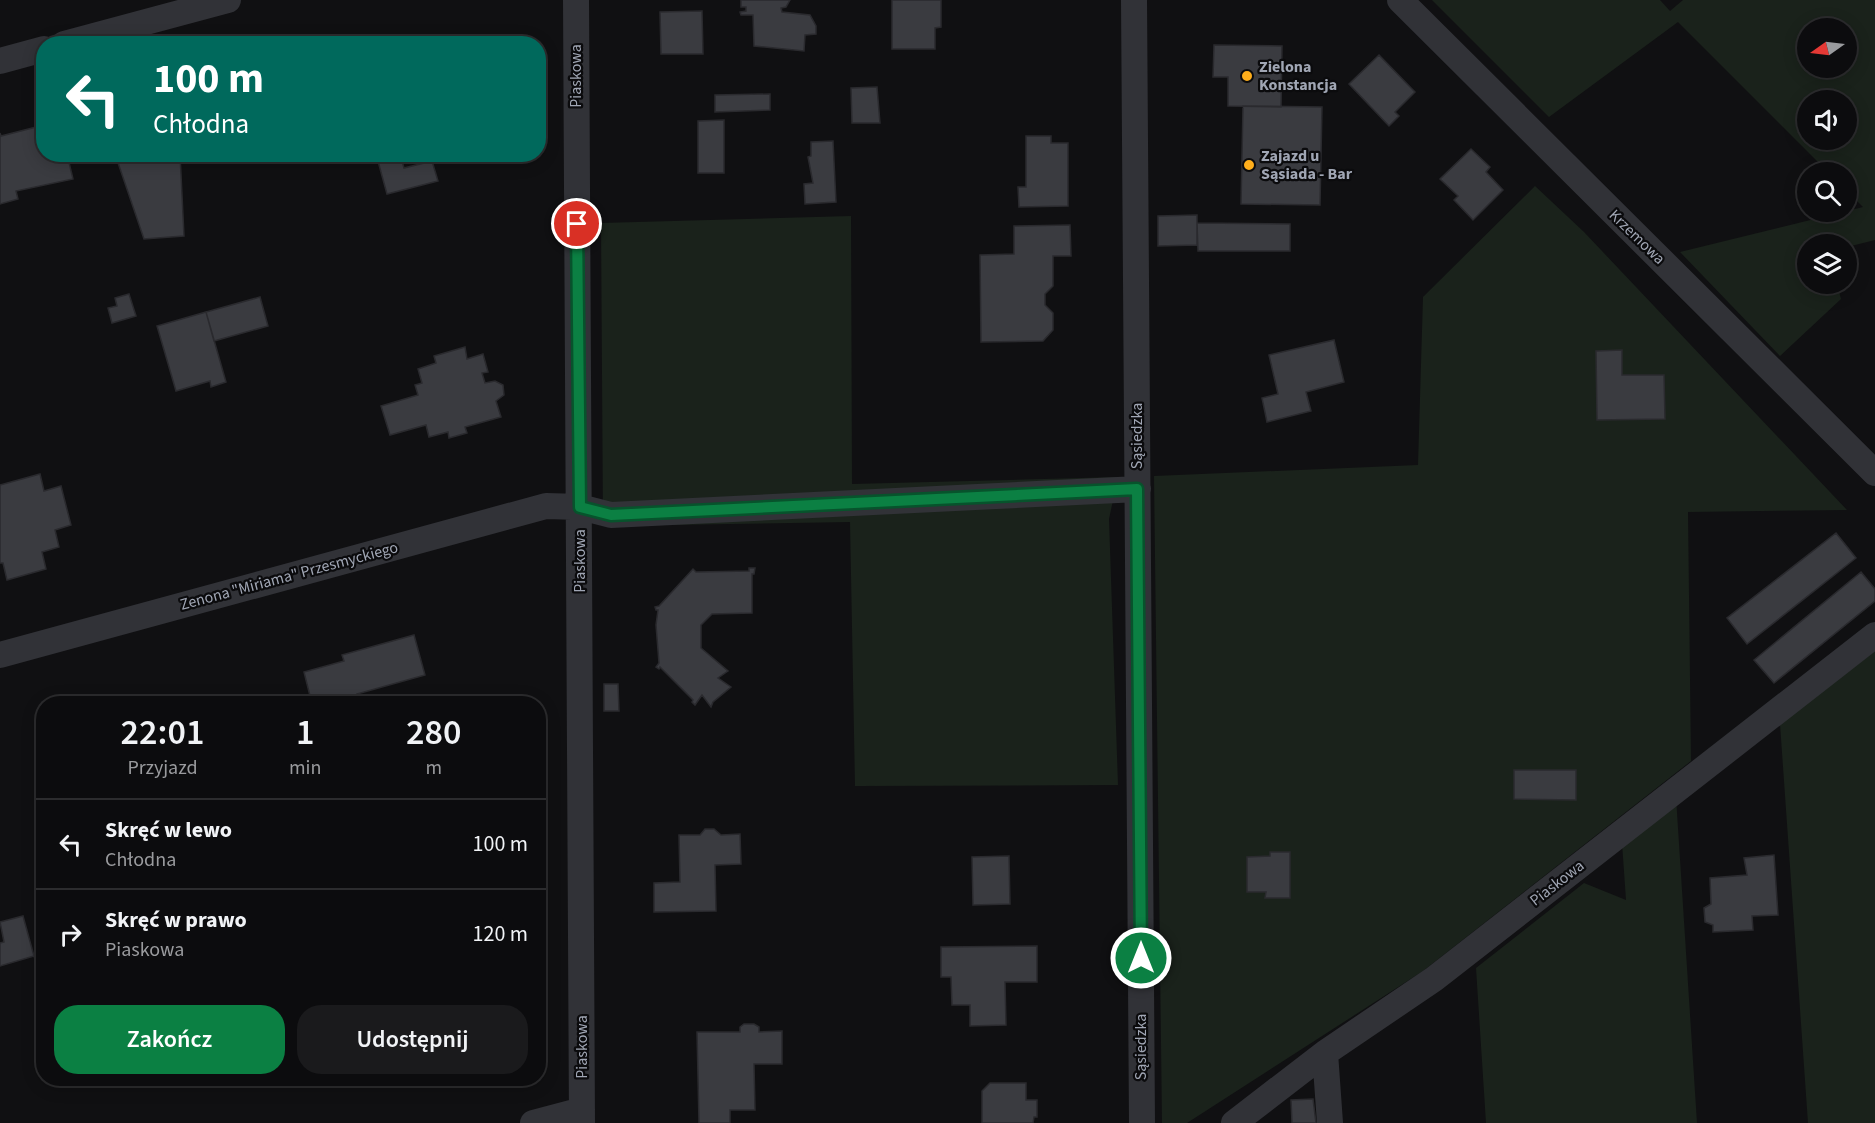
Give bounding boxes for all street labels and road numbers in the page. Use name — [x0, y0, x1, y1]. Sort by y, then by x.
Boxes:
street label: Piaskowa — [565, 44, 587, 108]
street label: Krzemowa — [1604, 205, 1670, 269]
street label: Sąsiedzka — [1126, 403, 1148, 469]
street label: Piaskowa — [569, 529, 591, 593]
street label: Zenona "Miriama" Przesmyckiego — [178, 536, 400, 616]
street label: Piaskowa — [1525, 855, 1589, 911]
street label: Sąsiedzka — [1130, 1014, 1152, 1080]
street label: Piaskowa — [571, 1015, 593, 1079]

